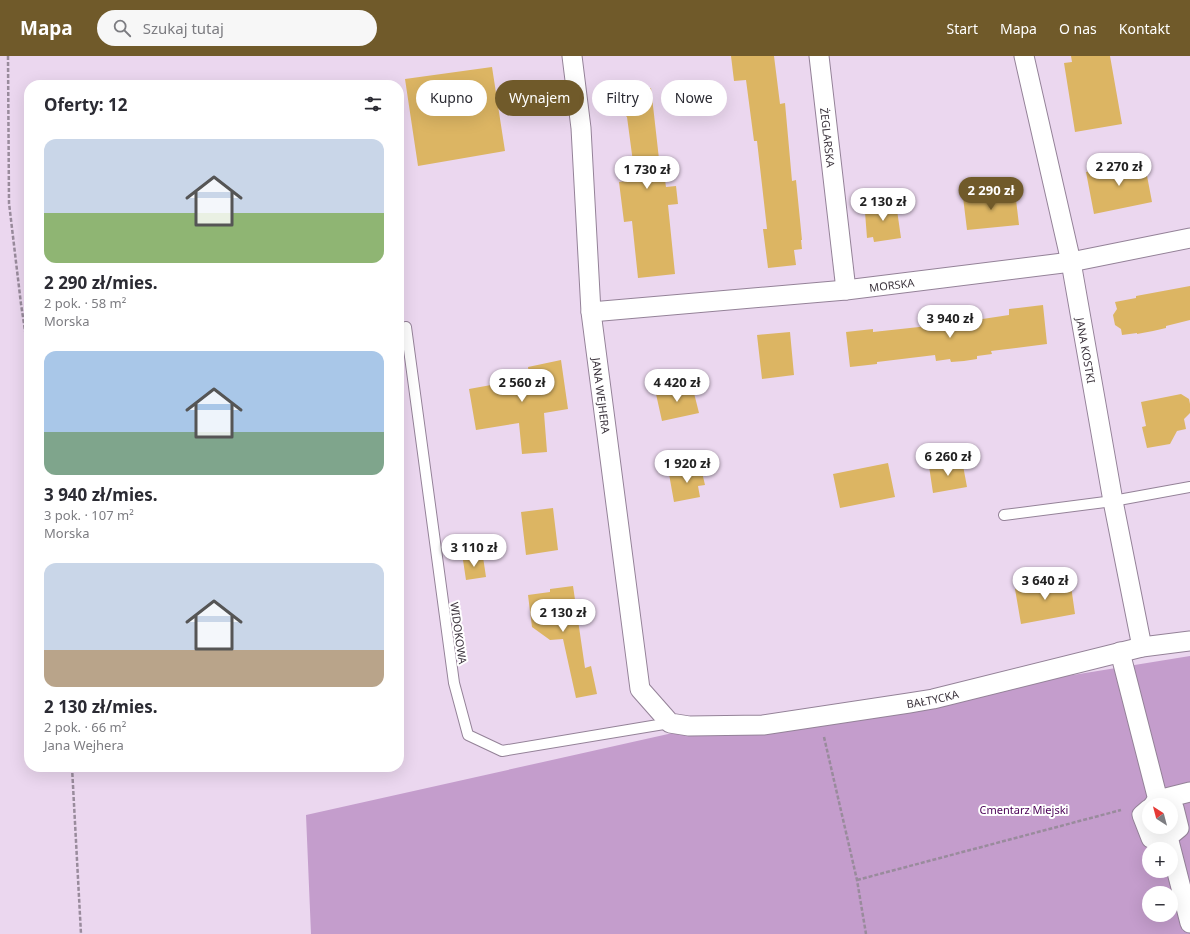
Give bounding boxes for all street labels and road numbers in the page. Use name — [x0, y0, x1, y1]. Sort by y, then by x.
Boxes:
street label: ŻEGLARSKA — [818, 107, 839, 169]
street label: MORSKA — [868, 274, 916, 295]
street label: JANA KOSTKI — [1073, 315, 1100, 385]
street label: JANA WEJHERA — [589, 356, 614, 435]
street label: WIDOKOWA — [447, 601, 471, 666]
street label: BAŁTYCKA — [905, 685, 961, 711]

